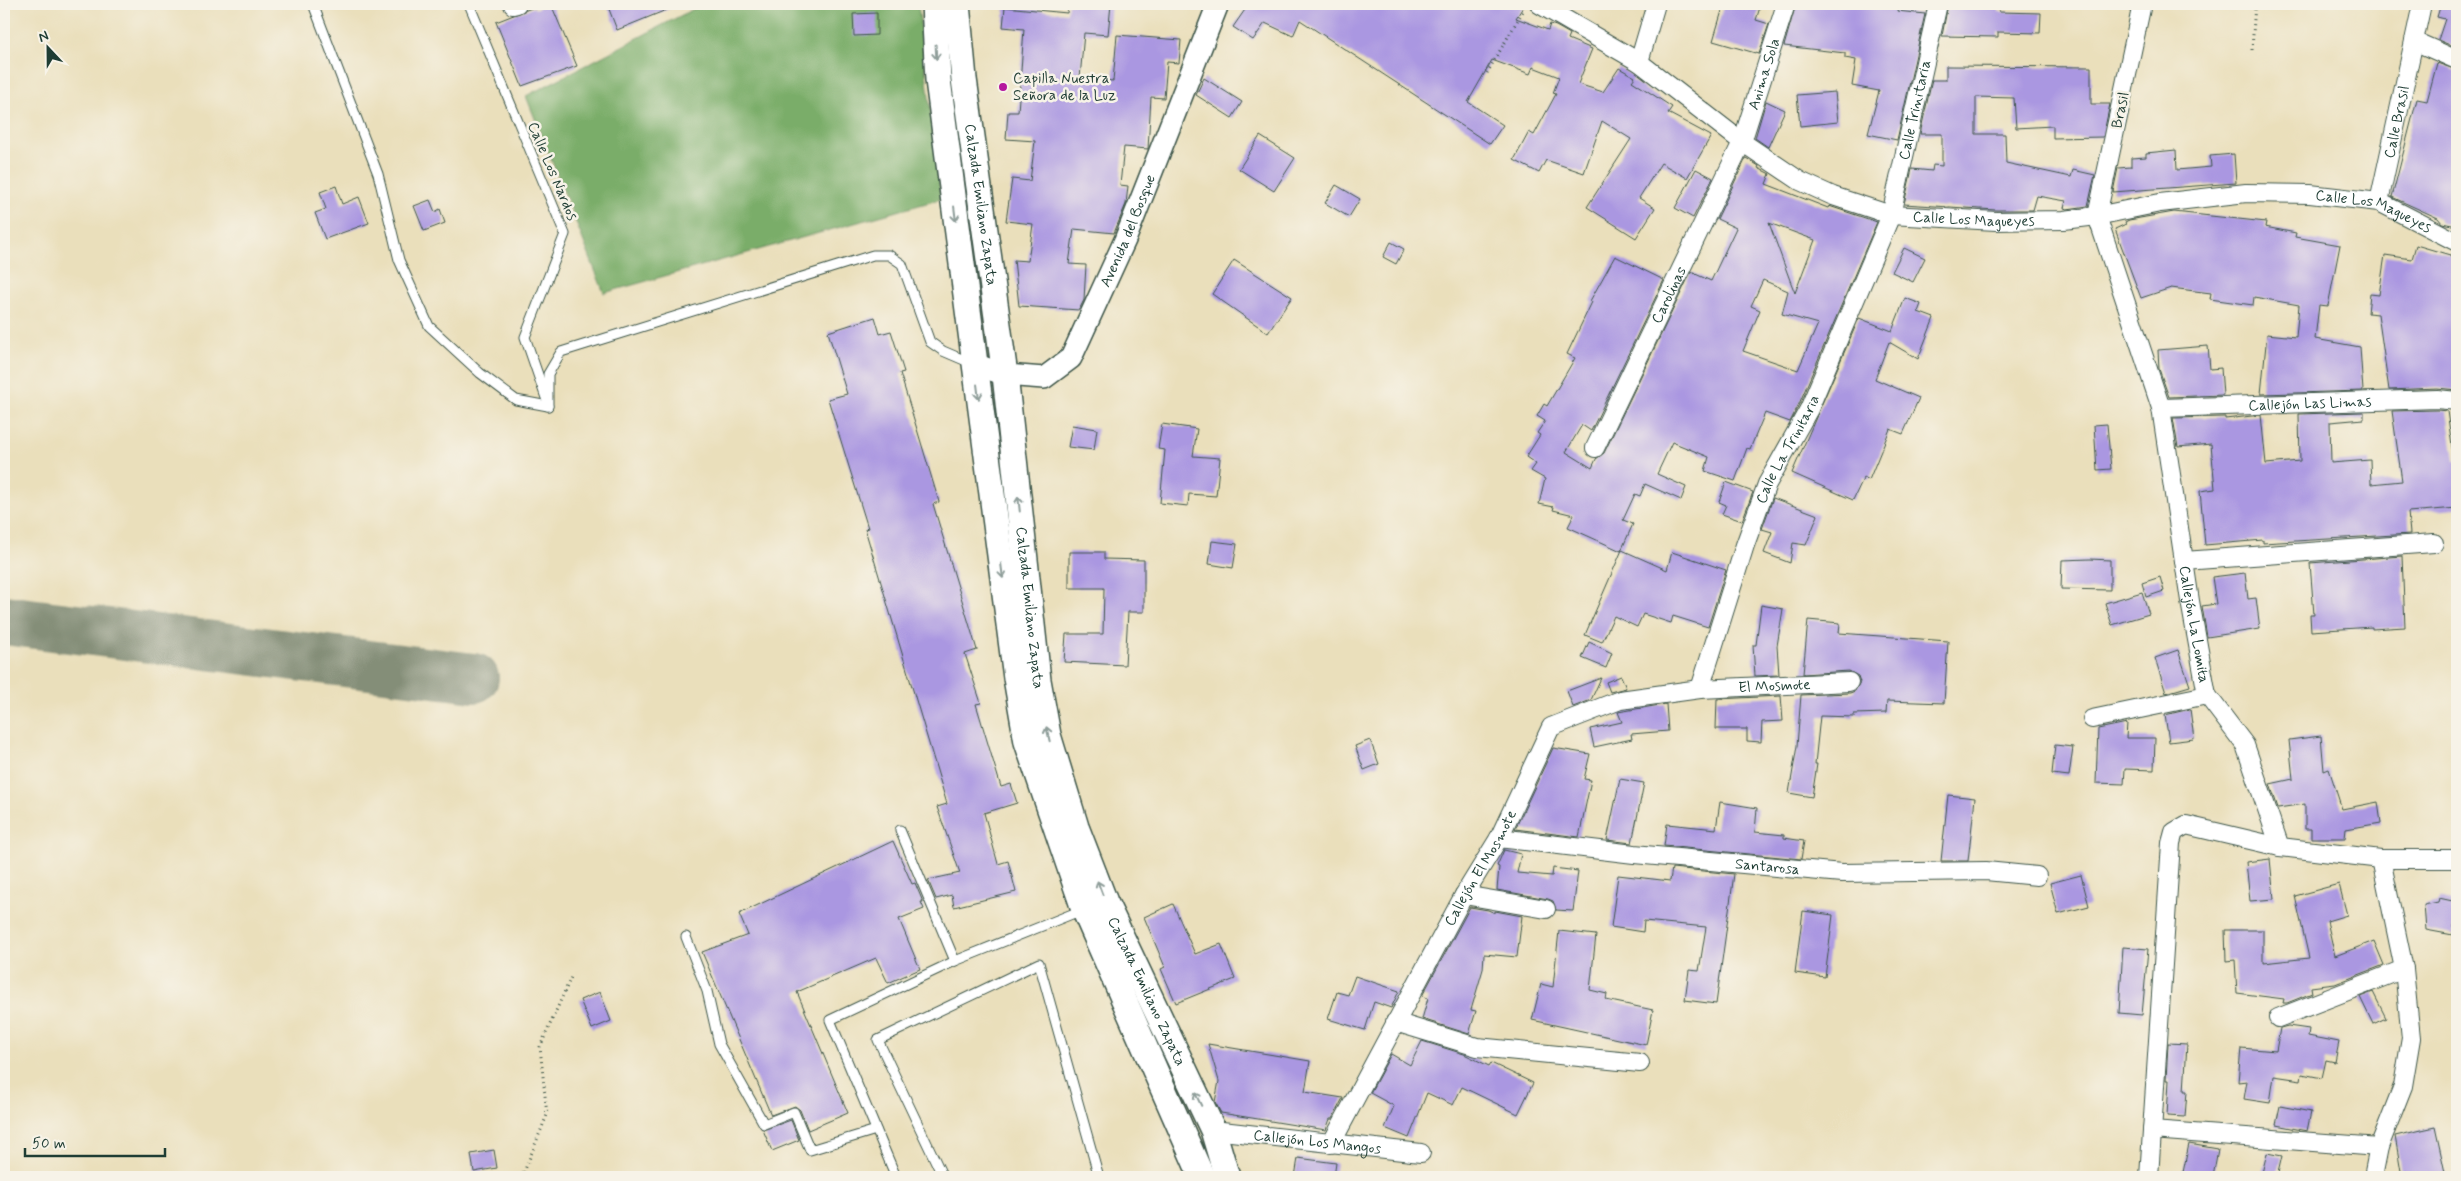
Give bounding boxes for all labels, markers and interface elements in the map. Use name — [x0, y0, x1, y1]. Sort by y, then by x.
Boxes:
north arrow — [22, 22, 72, 72]
text: N — [36, 27, 51, 47]
street label: Anima Sola — [1744, 36, 1785, 113]
one-way arrow — [932, 44, 941, 60]
street label: Calle Trinitaria — [1895, 58, 1936, 162]
place label: Capilla Nuestra Señora de la Luz — [1013, 69, 1116, 106]
marker: Capilla Nuestra Señora de la Luz — [997, 81, 1009, 93]
street label: Calle Brasil — [2380, 84, 2415, 160]
street label: Brasil — [2107, 90, 2135, 130]
street label: Calle Los Nardos — [522, 119, 582, 224]
street label: Calzada Emiliano Zapata — [959, 123, 1001, 287]
street label: Avenida del Bosque — [1096, 172, 1161, 291]
street label: Calle Los Magueyes — [2314, 186, 2435, 238]
one-way arrow — [950, 205, 960, 221]
street label: Calle Los Magueyes — [1912, 207, 2035, 232]
street label: Carolinas — [1647, 263, 1692, 327]
one-way arrow — [973, 384, 983, 400]
street label: Calle La Trinitaria — [1752, 392, 1825, 506]
street label: Callejón Las Limas — [2248, 392, 2372, 416]
one-way arrow — [1014, 496, 1024, 512]
street label: Calzada Emiliano Zapata — [1010, 526, 1048, 690]
one-way arrow — [997, 562, 1007, 578]
street label: Callejón La Lomita — [2174, 564, 2214, 685]
street label: El Mosmote — [1738, 675, 1811, 698]
one-way arrow — [1043, 727, 1052, 743]
street label: Callejón El Mosmote — [1440, 807, 1522, 930]
street label: Santarosa — [1734, 854, 1801, 880]
one-way arrow — [1095, 881, 1104, 896]
street label: Calzada Emiliano Zapata — [1102, 914, 1190, 1069]
one-way arrow — [1193, 1092, 1202, 1107]
scale bar — [25, 1126, 165, 1158]
street label: Callejón Los Mangos — [1252, 1126, 1383, 1160]
text: 50 m — [32, 1134, 66, 1154]

